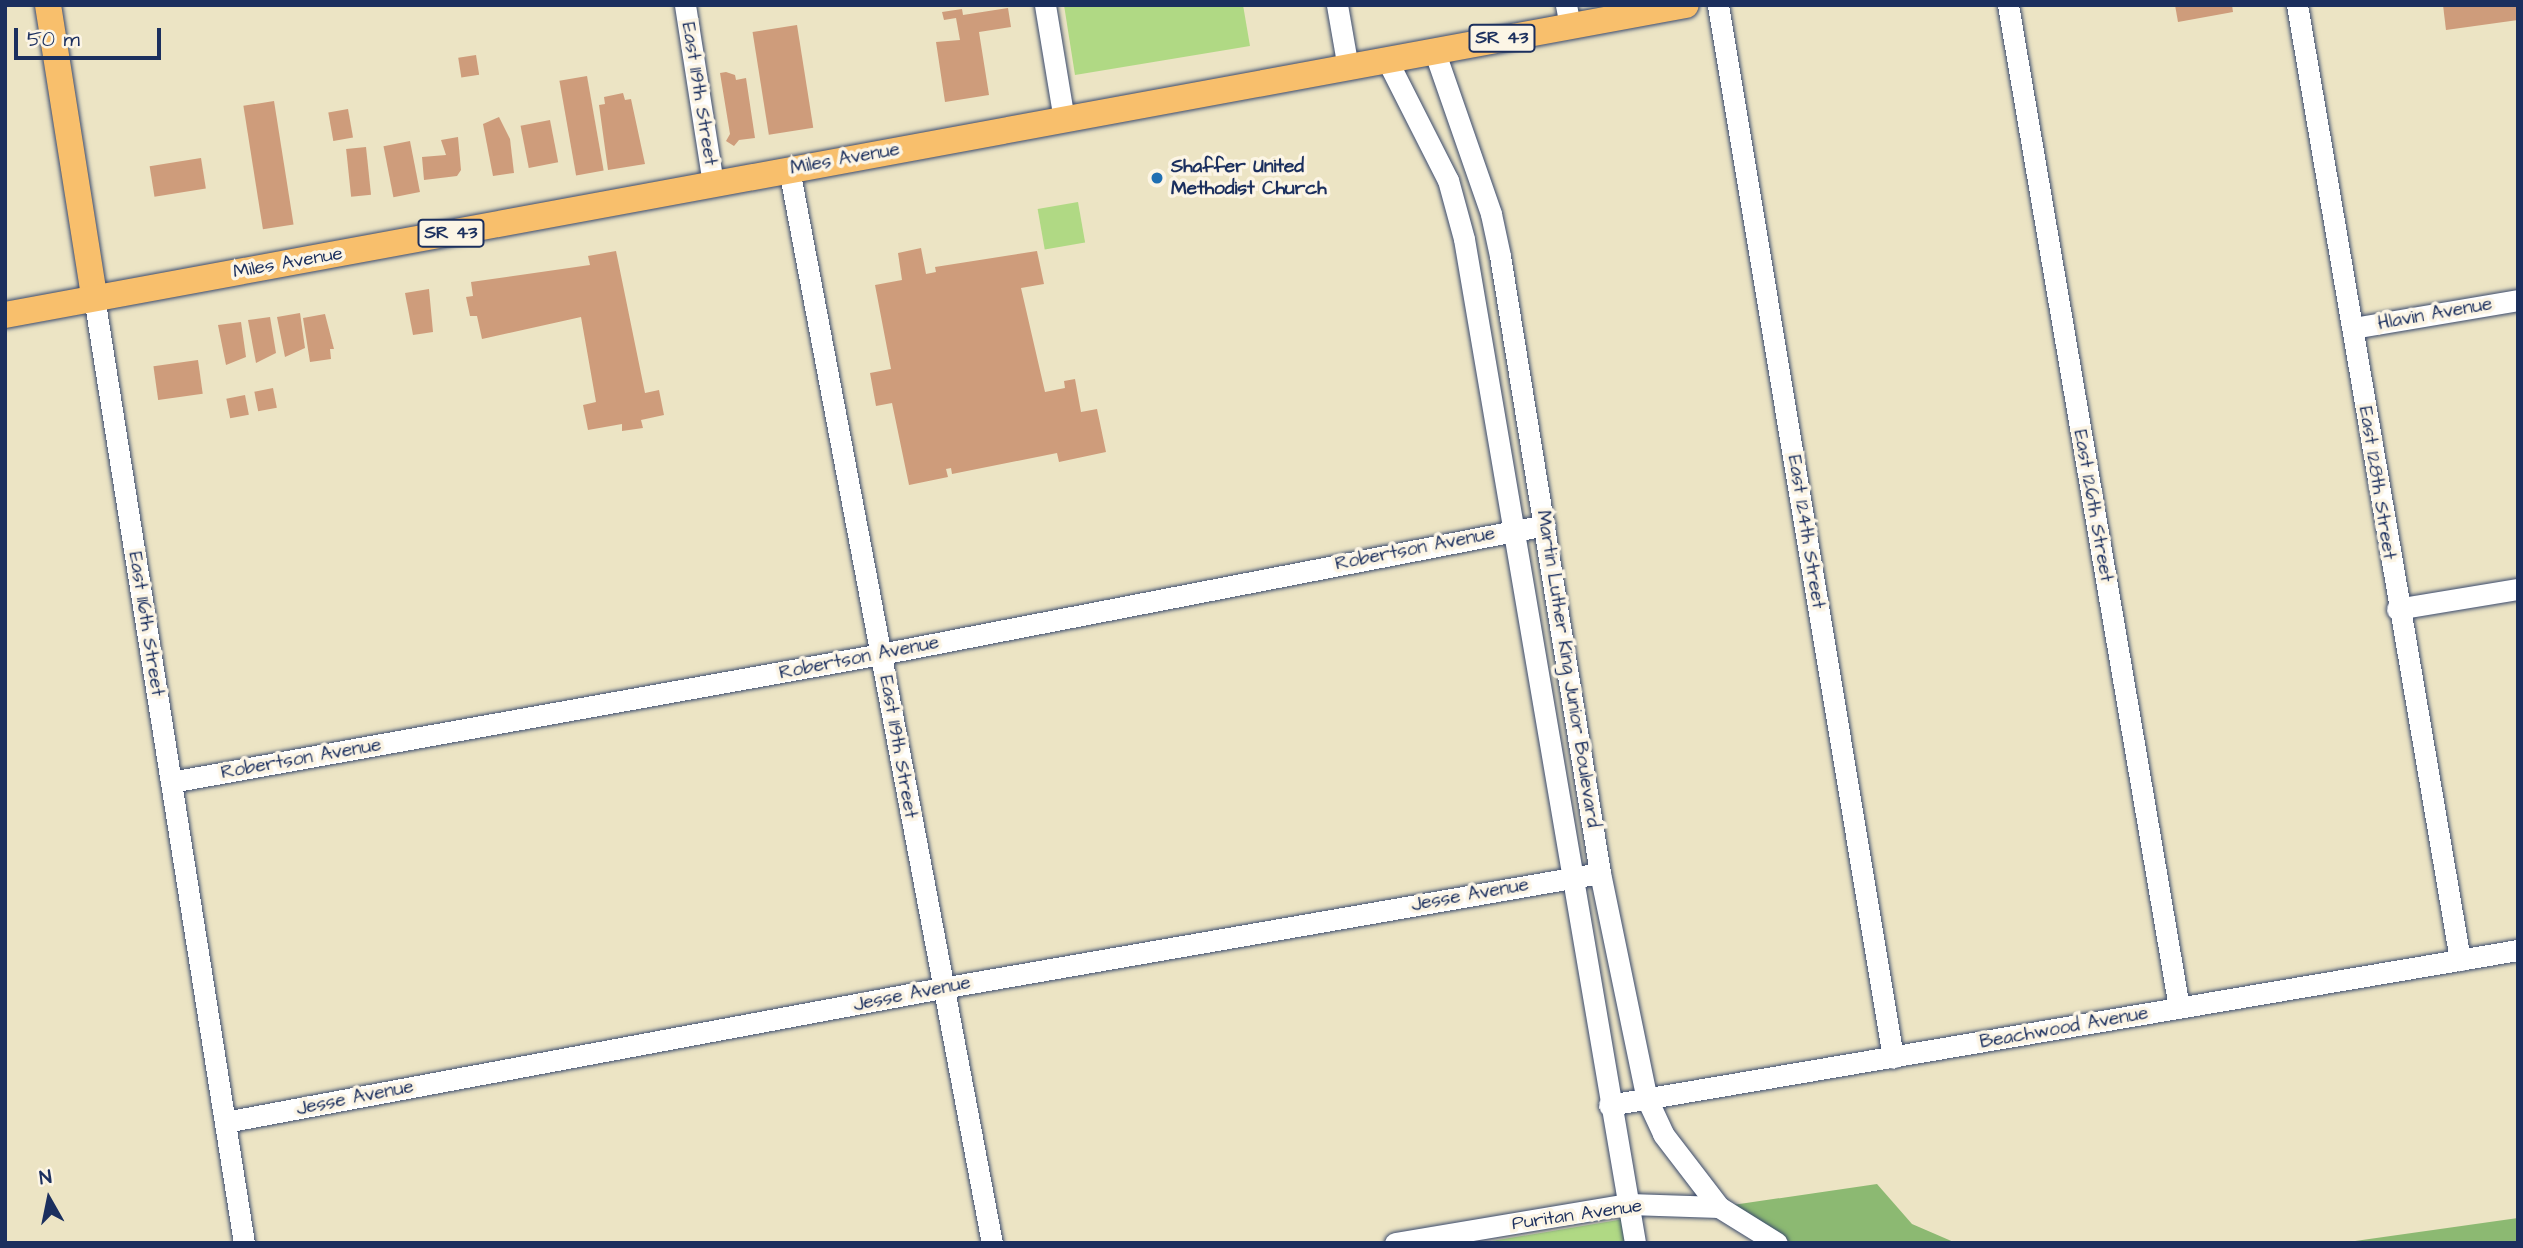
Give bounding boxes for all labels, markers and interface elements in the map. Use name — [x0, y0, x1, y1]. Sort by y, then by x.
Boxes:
scale bar — [18, 14, 164, 58]
street label: East 119th Street — [676, 21, 722, 167]
road number: SR 43 — [1467, 24, 1537, 52]
text: 50 m — [27, 25, 80, 54]
street label: Miles Avenue — [788, 138, 902, 180]
place label: Shaffer United Methodist Church — [1171, 156, 1327, 200]
marker: Shaffer United Methodist Church — [1149, 170, 1165, 186]
road number: SR 43 — [416, 218, 486, 247]
street label: Miles Avenue — [231, 242, 345, 284]
street label: Hlavin Avenue — [2376, 293, 2494, 335]
street label: East 128th Street — [2354, 405, 2400, 561]
street label: East 126th Street — [2068, 428, 2118, 584]
street label: East 124th Street — [1783, 454, 1829, 610]
street label: Martin Luther King Junior Boulevard — [1532, 509, 1604, 829]
street label: Robertson Avenue — [1333, 522, 1497, 576]
street label: East 116th Street — [123, 550, 169, 698]
street label: Robertson Avenue — [777, 631, 941, 685]
street label: East 119th Street — [874, 674, 922, 820]
street label: Robertson Avenue — [219, 734, 383, 784]
street label: Jesse Avenue — [1409, 873, 1531, 917]
street label: Jesse Avenue — [851, 971, 973, 1017]
street label: Beachwood Avenue — [1978, 1002, 2150, 1054]
street label: Jesse Avenue — [294, 1075, 416, 1121]
text: N — [38, 1163, 54, 1192]
north arrow — [14, 1164, 84, 1234]
street label: Puritan Avenue — [1510, 1195, 1644, 1235]

